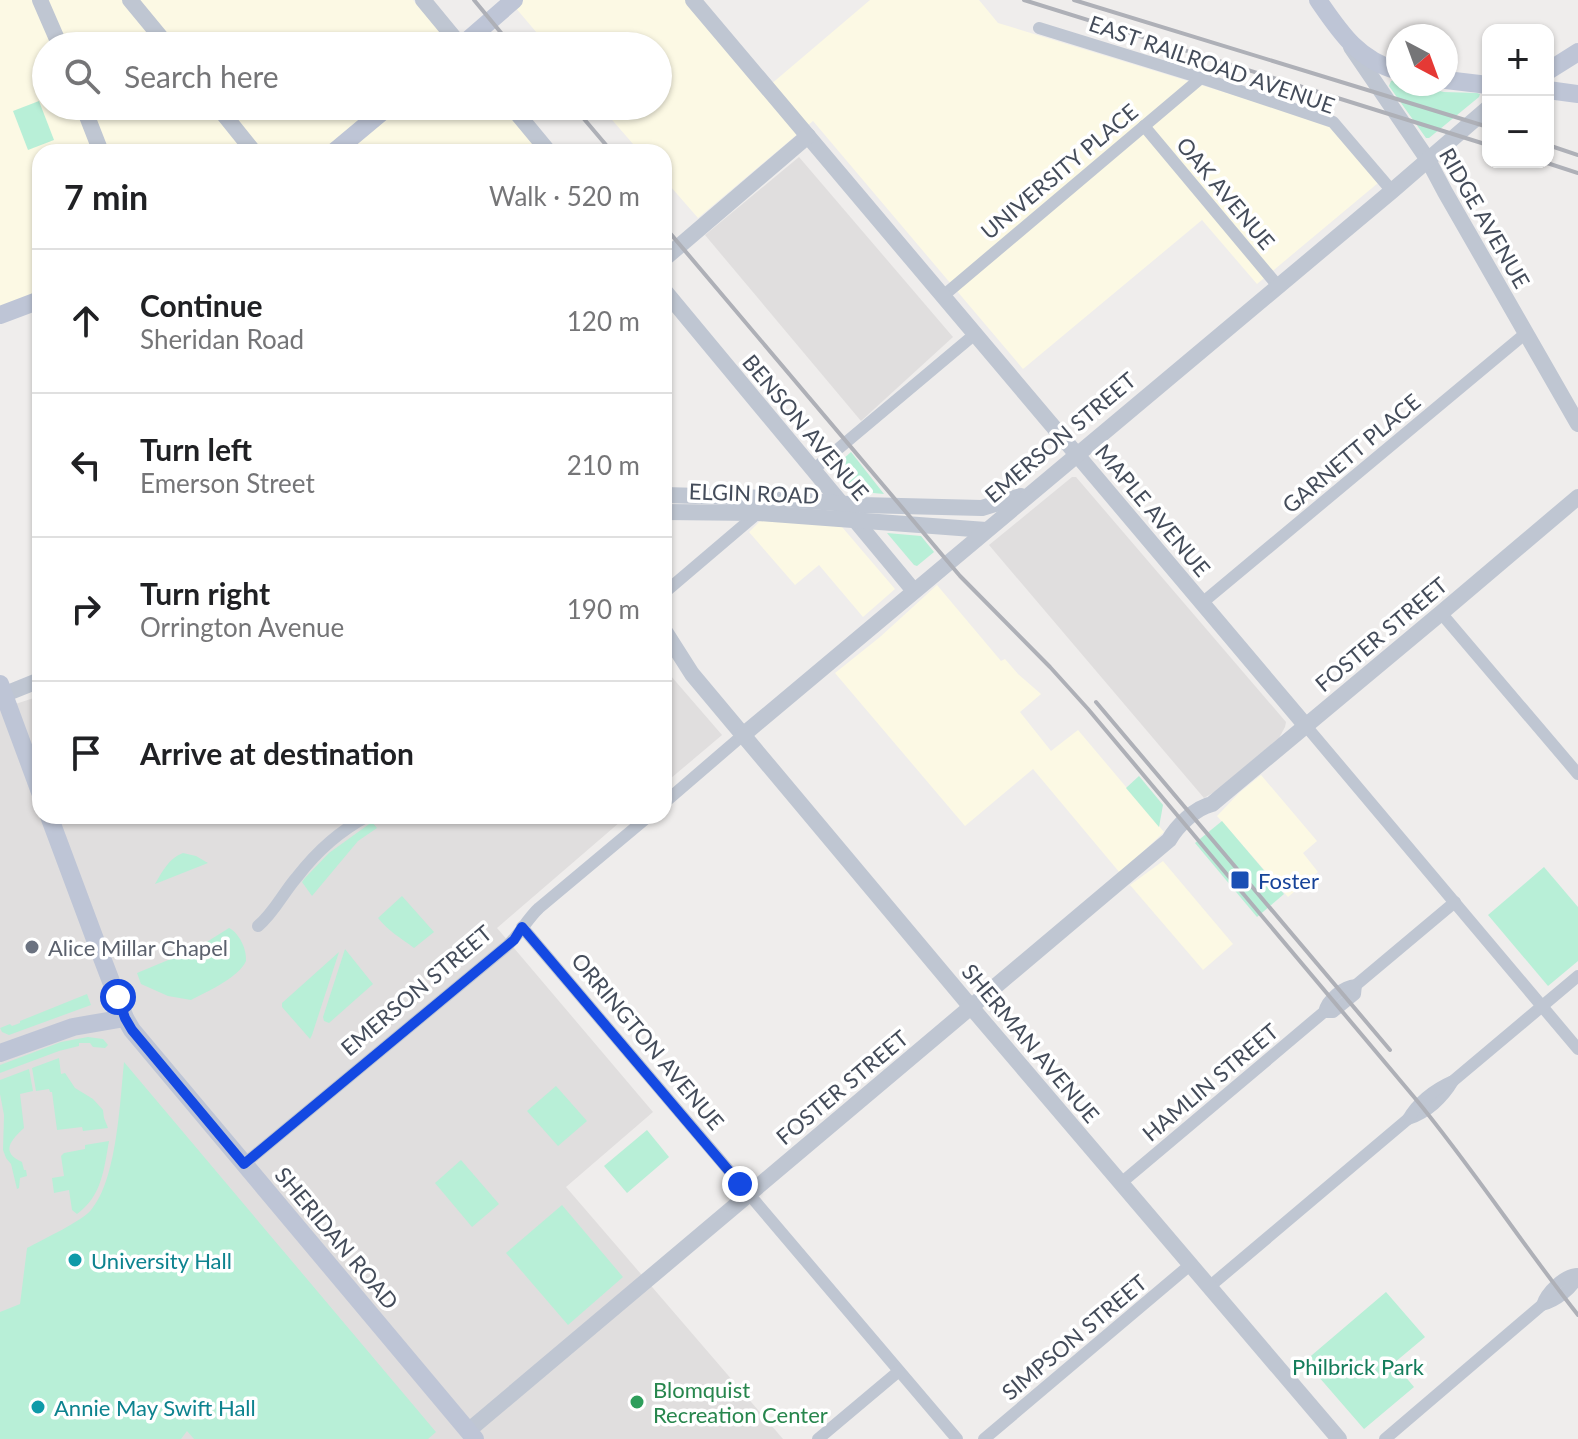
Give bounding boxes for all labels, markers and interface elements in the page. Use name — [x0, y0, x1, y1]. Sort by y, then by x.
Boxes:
street label: EAST RAILROAD AVENUE — [1086, 9, 1338, 119]
north arrow — [1386, 24, 1458, 96]
map controls — [1482, 24, 1554, 168]
button: + — [1482, 24, 1554, 96]
search box — [32, 32, 672, 120]
icon: search — [60, 54, 104, 98]
text: Search here — [124, 58, 279, 94]
button: − — [1482, 96, 1554, 168]
street label: UNIVERSITY PLACE — [975, 98, 1143, 244]
street label: OAK AVENUE — [1171, 131, 1281, 255]
street label: RIDGE AVENUE — [1434, 143, 1536, 293]
text: 7 min — [64, 176, 148, 217]
text: Walk · 520 m — [489, 180, 640, 212]
text: Continue — [140, 287, 263, 323]
icon: ahead — [64, 299, 108, 343]
text: 120 m — [567, 305, 640, 337]
text: Sheridan Road — [140, 323, 304, 355]
street label: BENSON AVENUE — [737, 349, 875, 505]
street label: EMERSON STREET — [979, 366, 1141, 508]
street label: GARNETT PLACE — [1277, 388, 1425, 518]
text: Turn left — [140, 431, 252, 467]
street label: MAPLE AVENUE — [1090, 438, 1216, 582]
icon: left — [64, 443, 108, 487]
text: 210 m — [567, 449, 640, 481]
text: Emerson Street — [140, 467, 315, 499]
street label: ELGIN ROAD — [688, 477, 820, 509]
street label: FOSTER STREET — [1309, 571, 1453, 697]
text: Turn right — [140, 575, 270, 611]
icon: right — [64, 587, 108, 631]
text: 190 m — [567, 593, 640, 625]
text: Orrington Avenue — [140, 611, 344, 643]
icon: arrive — [64, 731, 108, 775]
text: Arrive at destination — [140, 735, 414, 771]
place label: Foster — [1258, 867, 1319, 894]
marker: Foster — [1229, 869, 1251, 891]
street label: EMERSON STREET — [335, 919, 497, 1061]
place label: Alice Millar Chapel — [48, 934, 228, 961]
marker: Alice Millar Chapel — [23, 938, 41, 956]
street label: ORRINGTON AVENUE — [566, 947, 730, 1135]
street label: SHERMAN AVENUE — [957, 958, 1105, 1128]
route start — [100, 979, 136, 1015]
street label: HAMLIN STREET — [1137, 1017, 1283, 1147]
street label: FOSTER STREET — [770, 1024, 914, 1150]
street label: SHERIDAN ROAD — [270, 1161, 404, 1315]
route end — [722, 1166, 758, 1202]
place label: University Hall — [91, 1247, 232, 1274]
marker: University Hall — [66, 1251, 84, 1269]
street label: SIMPSON STREET — [996, 1269, 1152, 1405]
park label: Philbrick Park — [1292, 1353, 1425, 1380]
place label: Blomquist Recreation Center — [653, 1376, 828, 1428]
marker: Blomquist Recreation Center — [628, 1393, 646, 1411]
place label: Annie May Swift Hall — [54, 1394, 256, 1421]
marker: Annie May Swift Hall — [29, 1398, 47, 1416]

